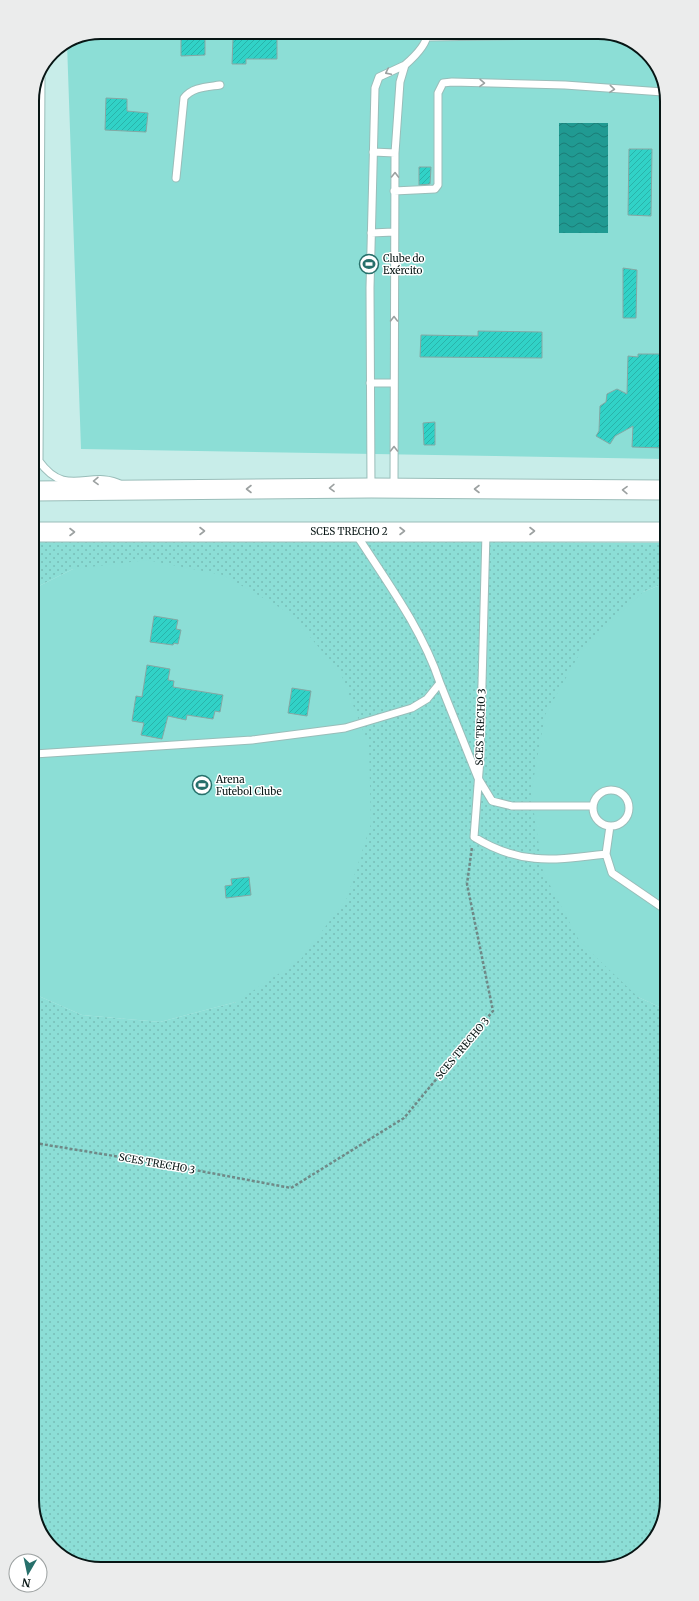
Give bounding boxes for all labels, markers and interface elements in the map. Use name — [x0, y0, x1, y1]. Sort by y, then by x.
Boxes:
one-way arrow — [385, 67, 392, 75]
one-way arrow — [479, 78, 485, 87]
one-way arrow — [609, 84, 615, 93]
one-way arrow — [391, 172, 399, 178]
place label: Clube do Exército — [383, 252, 425, 277]
sports icon: Clube do Exército — [358, 253, 380, 275]
one-way arrow — [390, 316, 398, 322]
one-way arrow — [390, 446, 398, 452]
one-way arrow — [93, 476, 99, 485]
one-way arrow — [329, 484, 335, 492]
one-way arrow — [246, 485, 252, 493]
one-way arrow — [474, 485, 480, 493]
one-way arrow — [622, 486, 628, 494]
street label: SCES TRECHO 2 — [310, 525, 388, 538]
one-way arrow — [199, 527, 205, 535]
one-way arrow — [399, 527, 405, 535]
one-way arrow — [529, 527, 535, 535]
one-way arrow — [69, 528, 75, 536]
street label: SCES TRECHO 3 — [473, 688, 488, 766]
place label: Arena Futebol Clube — [215, 773, 282, 798]
sports icon: Arena Futebol Clube — [191, 774, 213, 796]
street label: SCES TRECHO 3 — [433, 1014, 492, 1082]
street label: SCES TRECHO 3 — [118, 1150, 196, 1177]
north arrow — [8, 1553, 48, 1593]
text: N — [21, 1575, 32, 1590]

